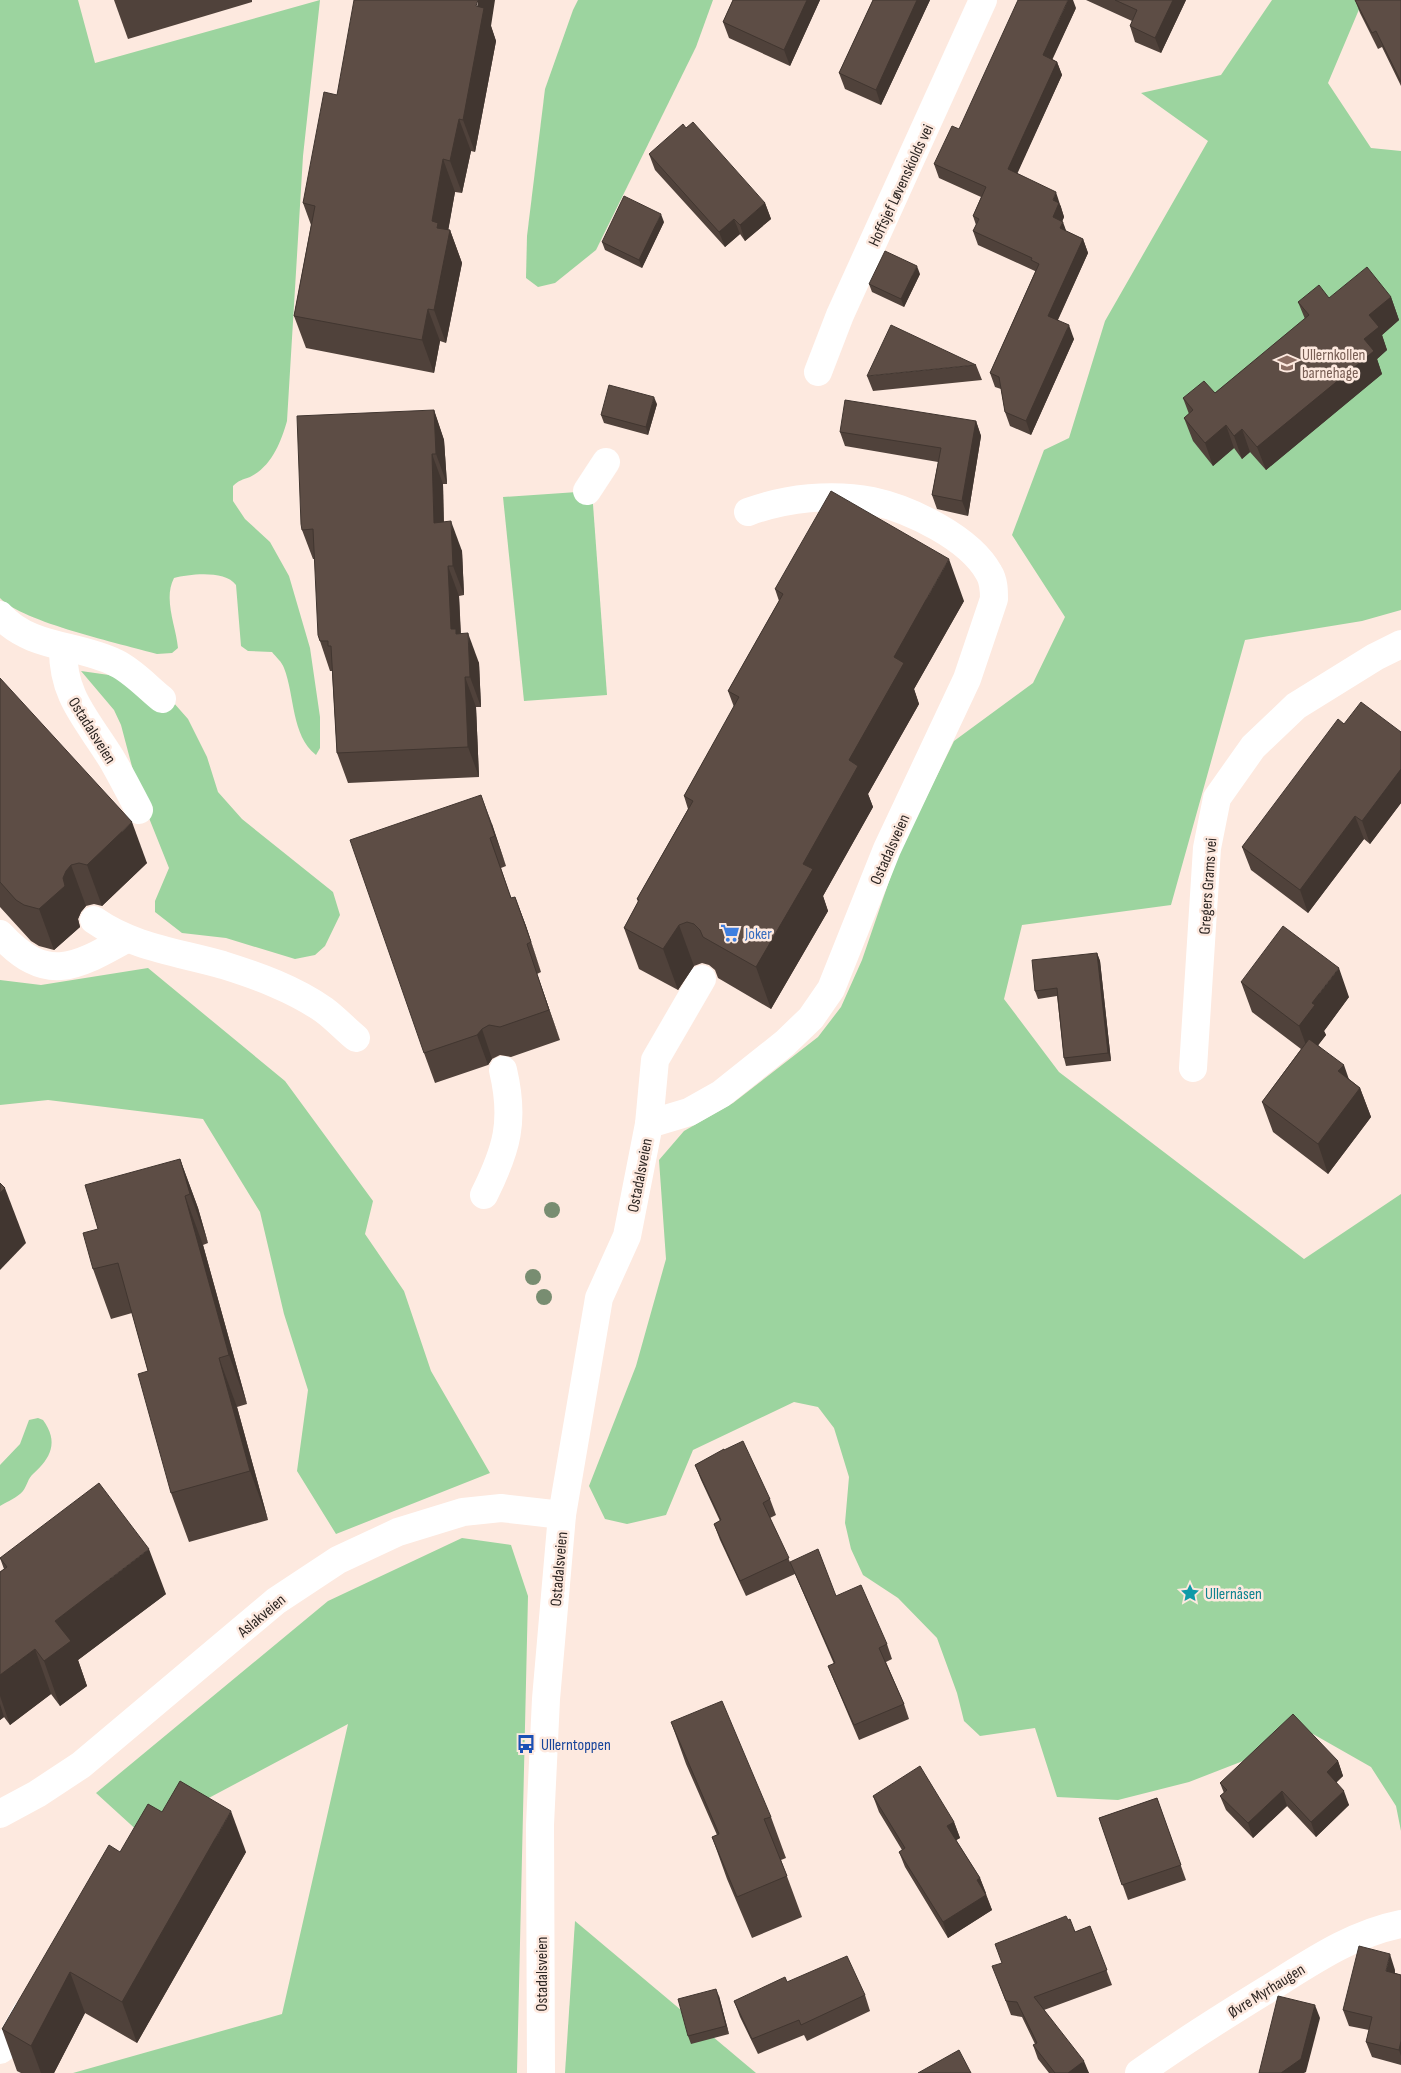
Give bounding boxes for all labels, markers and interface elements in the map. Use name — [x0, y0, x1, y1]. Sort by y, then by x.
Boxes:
street label: Hoffsjef Løvenskiolds vei — [865, 122, 938, 250]
place label: Ullernkollen barnehage — [1302, 346, 1365, 383]
school or university icon: Ullernkollen barnehage — [1276, 352, 1298, 374]
street label: Ostadalsveien — [64, 694, 120, 768]
street label: Ostadalsveien — [866, 812, 914, 888]
street label: Gregers Grams vei — [1196, 837, 1221, 935]
supermarket icon: Joker — [719, 922, 741, 944]
place label: Joker — [744, 925, 772, 944]
street label: Ostadalsveien — [624, 1137, 657, 1214]
street label: Ostadalsveien — [547, 1531, 572, 1607]
place icon: Ullernåsen — [1179, 1582, 1201, 1604]
place label: Ullernåsen — [1205, 1585, 1262, 1604]
street label: Aslakveien — [233, 1591, 290, 1642]
bus stop icon: Ullerntoppen — [515, 1733, 537, 1755]
place label: Ullerntoppen — [541, 1736, 611, 1755]
street label: Ostadalsveien — [533, 1937, 552, 2011]
street label: Øvre Myrhaugen — [1225, 1960, 1309, 2022]

